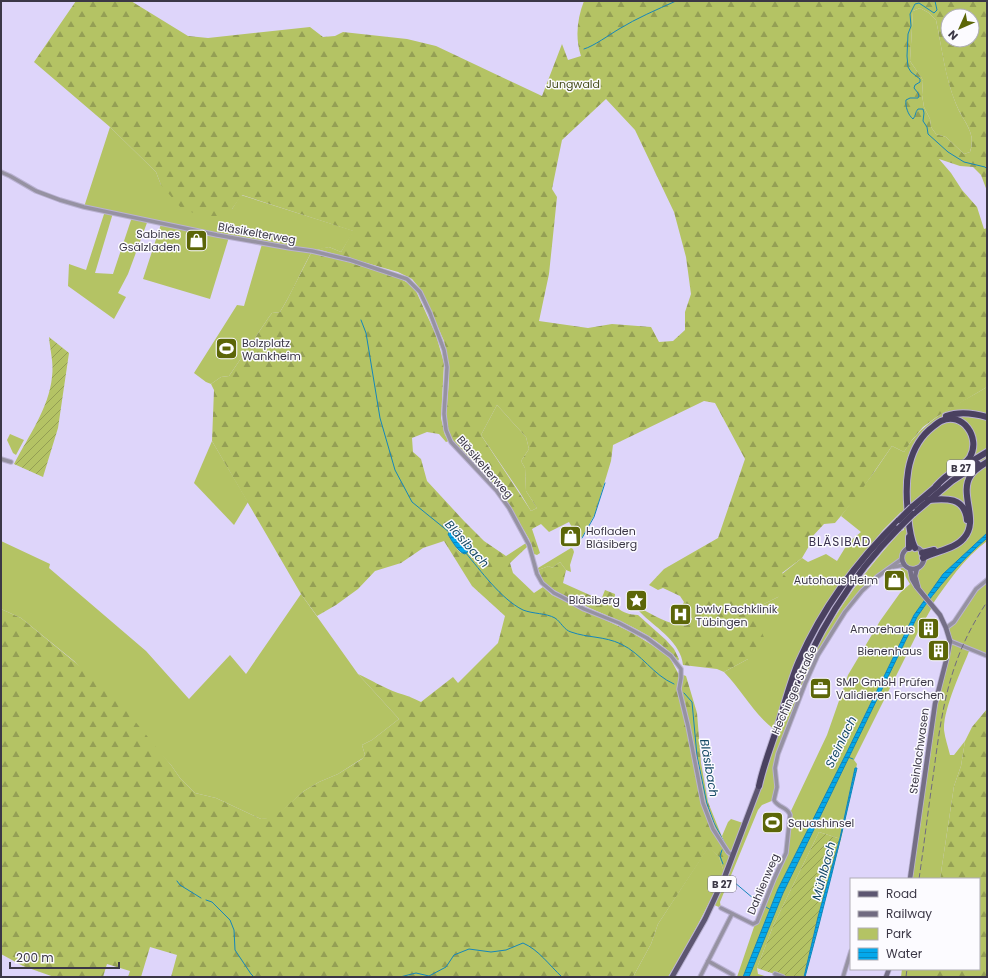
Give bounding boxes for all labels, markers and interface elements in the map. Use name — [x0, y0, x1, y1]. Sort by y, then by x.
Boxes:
north arrow — [940, 8, 980, 48]
text: N — [944, 26, 962, 44]
park label: Jungwald — [546, 76, 600, 92]
street label: Bläsikelterweg — [217, 218, 297, 248]
place label: Sabines Gsälzladen — [119, 226, 180, 255]
shop icon: Sabines Gsälzladen — [183, 227, 209, 253]
place label: Bolzplatz Wankheim — [242, 335, 301, 364]
sports icon: Bolzplatz Wankheim — [213, 336, 239, 362]
street label: Bläsikelterweg — [453, 432, 517, 502]
road number: B 27 — [947, 460, 975, 476]
water label: Bläsibach — [441, 516, 493, 571]
place label: Hofladen Bläsiberg — [586, 523, 637, 552]
shop icon: Hofladen Bläsiberg — [558, 524, 584, 550]
district label: BLÄSIBAD — [809, 533, 871, 550]
shop icon: Autohaus Heim — [881, 567, 907, 593]
place label: Autohaus Heim — [794, 572, 878, 588]
place icon: Bläsiberg — [623, 587, 649, 613]
place label: Bläsiberg — [569, 592, 620, 608]
place label: bwlv Fachklinik Tübingen — [696, 601, 778, 630]
hospital icon: bwlv Fachklinik Tübingen — [667, 602, 693, 628]
building icon: Amorehaus — [916, 616, 942, 642]
place label: Amorehaus — [850, 621, 914, 637]
building icon: Bienenhaus — [925, 638, 951, 664]
street label: Hechinger Straße — [767, 643, 821, 737]
place label: Bienenhaus — [858, 643, 922, 659]
place label: SMP GmbH Prüfen Validieren Forschen — [836, 674, 944, 703]
office icon: SMP GmbH Prüfen Validieren Forschen — [807, 675, 833, 701]
street label: Steinlachwasen — [905, 707, 933, 795]
water label: Steinlach — [821, 713, 860, 770]
water label: Bläsibach — [696, 737, 723, 798]
sports icon: Squashinsel — [760, 810, 786, 836]
place label: Squashinsel — [788, 815, 854, 831]
water label: Mühlbach — [808, 840, 839, 902]
street label: Dahlienweg — [743, 851, 783, 917]
road number: B 27 — [708, 876, 736, 892]
legend — [850, 878, 980, 970]
text: Road — [886, 885, 917, 902]
text: Railway — [886, 905, 932, 922]
text: Park — [886, 925, 913, 942]
scale bar — [10, 944, 119, 970]
text: Water — [886, 945, 923, 962]
text: 200 m — [16, 949, 54, 966]

